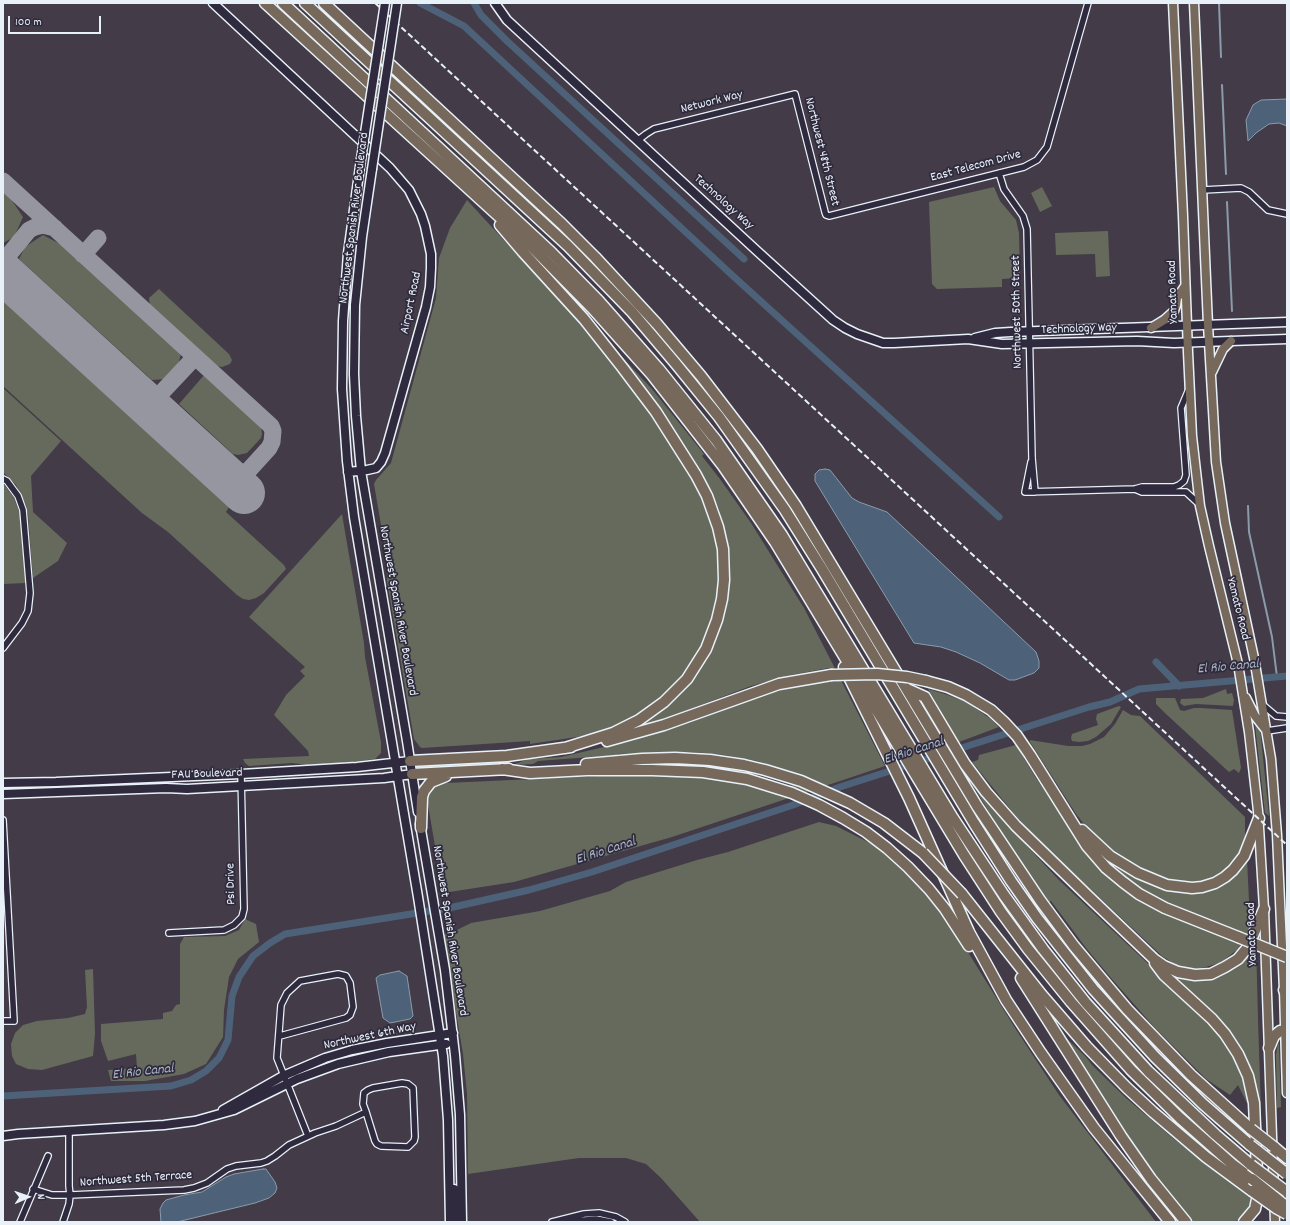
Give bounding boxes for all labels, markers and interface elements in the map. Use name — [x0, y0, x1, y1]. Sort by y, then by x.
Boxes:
scale bar — [10, 8, 103, 34]
text: 100 m — [15, 14, 42, 31]
street label: Network Way — [680, 88, 744, 118]
street label: Northwest 48th Street — [800, 96, 842, 208]
street label: Northwest Spanish River Boulevard — [337, 132, 373, 304]
street label: East Telecom Drive — [929, 147, 1023, 187]
street label: Technology Way — [690, 172, 756, 234]
street label: Northwest 50th Street — [1009, 255, 1027, 369]
street label: Yamato Road — [1165, 260, 1183, 324]
street label: Airport Road — [398, 271, 426, 335]
street label: Technology Way — [1041, 321, 1117, 339]
street label: Northwest Spanish River Boulevard — [374, 525, 420, 697]
street label: Yamato Road — [1222, 576, 1252, 642]
water label: El Rio Canal — [1197, 657, 1259, 679]
water label: El Rio Canal — [882, 734, 946, 770]
street label: FAU Boulevard — [171, 766, 243, 784]
water label: El Rio Canal — [574, 834, 638, 870]
street label: Northwest Spanish River Boulevard — [428, 845, 470, 1017]
street label: Psi Drive — [224, 863, 240, 905]
street label: Yamato Road — [1244, 902, 1262, 966]
street label: Northwest 6th Way — [322, 1020, 418, 1054]
water label: El Rio Canal — [112, 1061, 174, 1085]
street label: Northwest 5th Terrace — [79, 1168, 193, 1192]
north arrow — [8, 1177, 48, 1217]
text: N — [32, 1194, 48, 1200]

